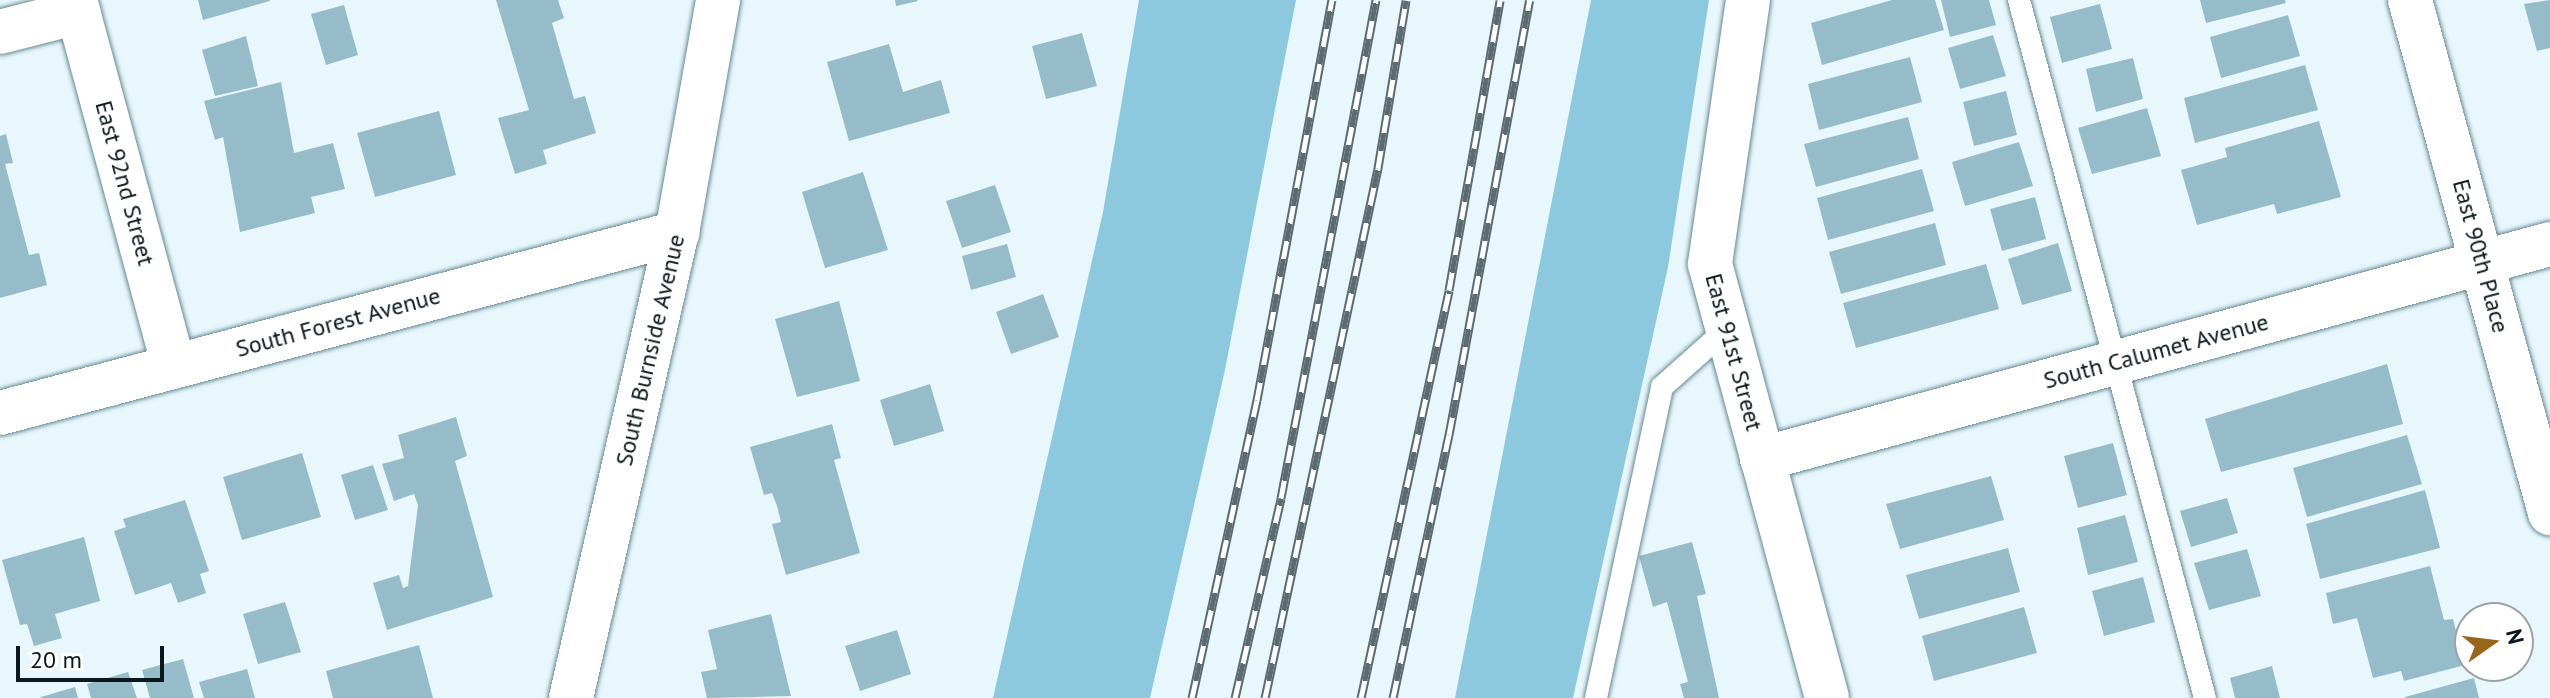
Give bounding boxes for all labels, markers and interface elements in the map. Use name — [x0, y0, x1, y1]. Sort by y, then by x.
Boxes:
street label: East 92nd Street — [89, 97, 161, 269]
street label: East 90th Place — [2447, 176, 2515, 336]
street label: South Burnside Avenue — [609, 231, 691, 469]
street label: East 91st Street — [1699, 270, 1769, 434]
street label: South Forest Avenue — [232, 281, 444, 363]
street label: South Calumet Avenue — [2040, 307, 2272, 395]
north arrow — [2454, 602, 2534, 682]
text: N — [2500, 626, 2531, 647]
scale bar — [20, 630, 168, 680]
text: 20 m — [30, 644, 82, 675]

